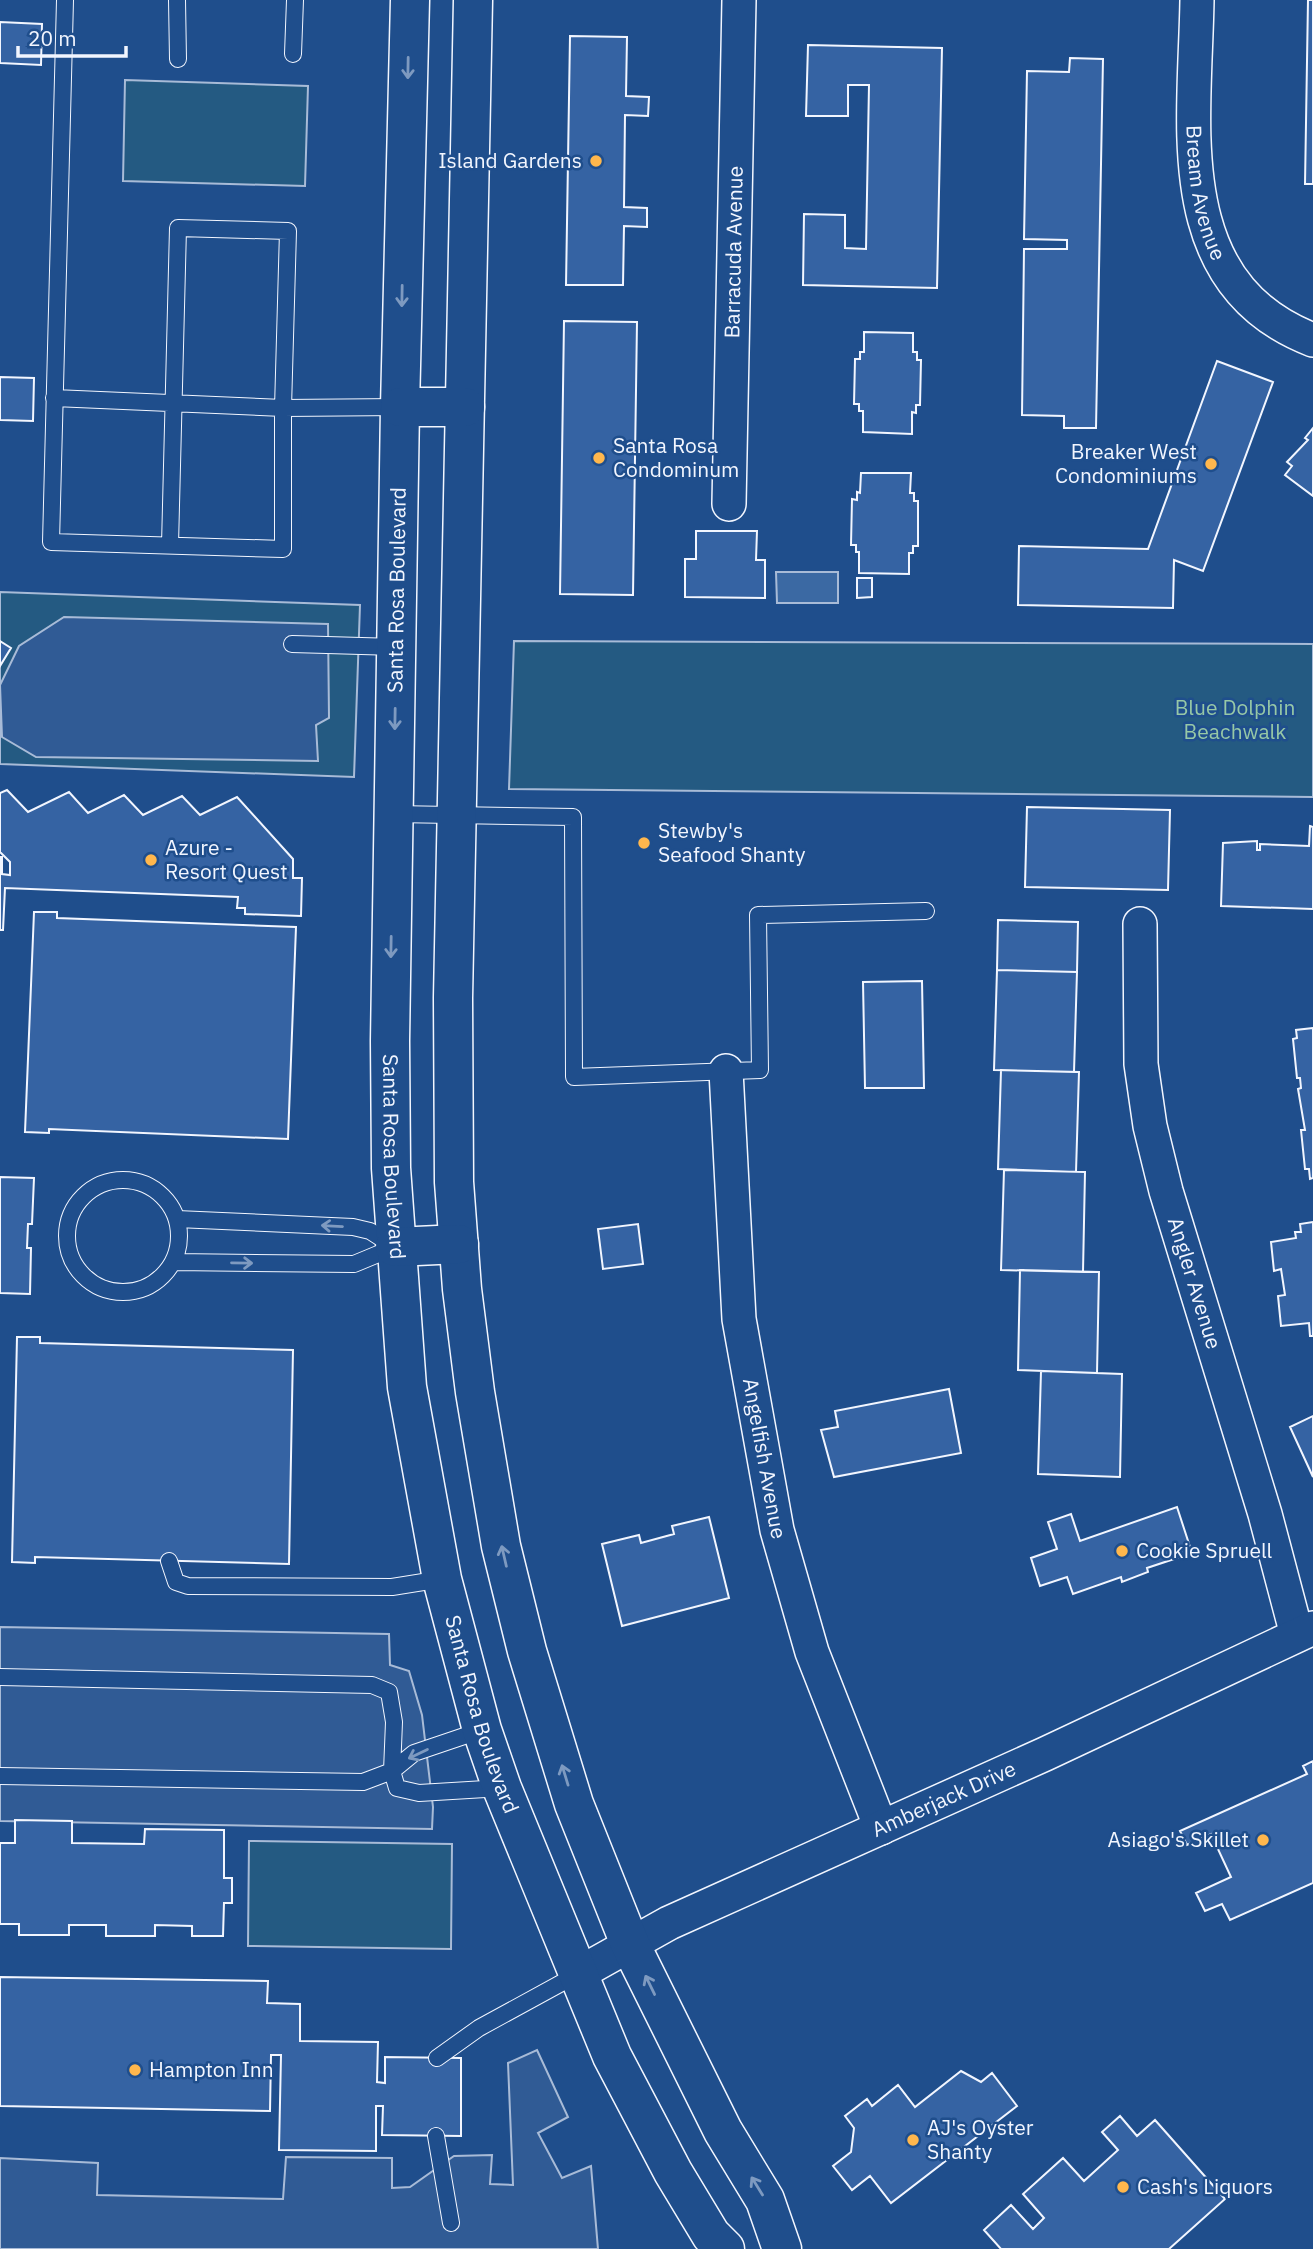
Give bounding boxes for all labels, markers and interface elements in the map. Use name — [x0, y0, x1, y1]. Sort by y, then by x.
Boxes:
scale bar — [18, 14, 126, 58]
text: 20 m — [28, 24, 77, 52]
one-way arrow — [401, 56, 415, 79]
street label: Bream Avenue — [1181, 125, 1233, 265]
place label: Island Gardens — [438, 146, 582, 174]
marker: Island Gardens — [588, 153, 604, 169]
street label: Barracuda Avenue — [717, 165, 749, 339]
one-way arrow — [396, 284, 409, 307]
place label: Santa Rosa Condominum — [613, 431, 739, 483]
place label: Breaker West Condominiums — [1055, 437, 1197, 489]
marker: Santa Rosa Condominum — [591, 450, 607, 466]
marker: Breaker West Condominiums — [1203, 456, 1219, 472]
street label: Santa Rosa Boulevard — [380, 487, 412, 693]
park label: Blue Dolphin Beachwalk — [1175, 693, 1295, 745]
one-way arrow — [388, 707, 402, 730]
place label: Stewby's Seafood Shanty — [658, 816, 806, 868]
place label: Azure - Resort Quest — [165, 833, 288, 885]
marker: Stewby's Seafood Shanty — [636, 835, 652, 851]
marker: Azure - Resort Quest — [143, 852, 159, 868]
one-way arrow — [384, 935, 398, 958]
street label: Santa Rosa Boulevard — [377, 1054, 413, 1260]
street label: Angler Avenue — [1162, 1213, 1229, 1352]
one-way arrow — [321, 1219, 344, 1232]
one-way arrow — [230, 1256, 253, 1269]
street label: Angelfish Avenue — [737, 1376, 794, 1542]
place label: Cookie Spruell — [1136, 1536, 1273, 1564]
marker: Cookie Spruell — [1114, 1543, 1130, 1559]
one-way arrow — [496, 1545, 509, 1567]
street label: Santa Rosa Boulevard — [439, 1612, 526, 1817]
one-way arrow — [408, 1747, 429, 1761]
street label: Amberjack Drive — [867, 1754, 1020, 1843]
one-way arrow — [557, 1764, 570, 1786]
place label: Asiago's Skillet — [1108, 1825, 1249, 1853]
marker: Asiago's Skillet — [1255, 1832, 1271, 1848]
one-way arrow — [643, 1975, 657, 1996]
place label: Hampton Inn — [149, 2055, 274, 2083]
marker: Hampton Inn — [127, 2062, 143, 2078]
place label: AJ's Oyster Shanty — [927, 2113, 1034, 2165]
marker: AJ's Oyster Shanty — [905, 2132, 921, 2148]
place label: Cash's Liquors — [1137, 2172, 1273, 2200]
one-way arrow — [749, 2176, 763, 2196]
marker: Cash's Liquors — [1115, 2179, 1131, 2195]

